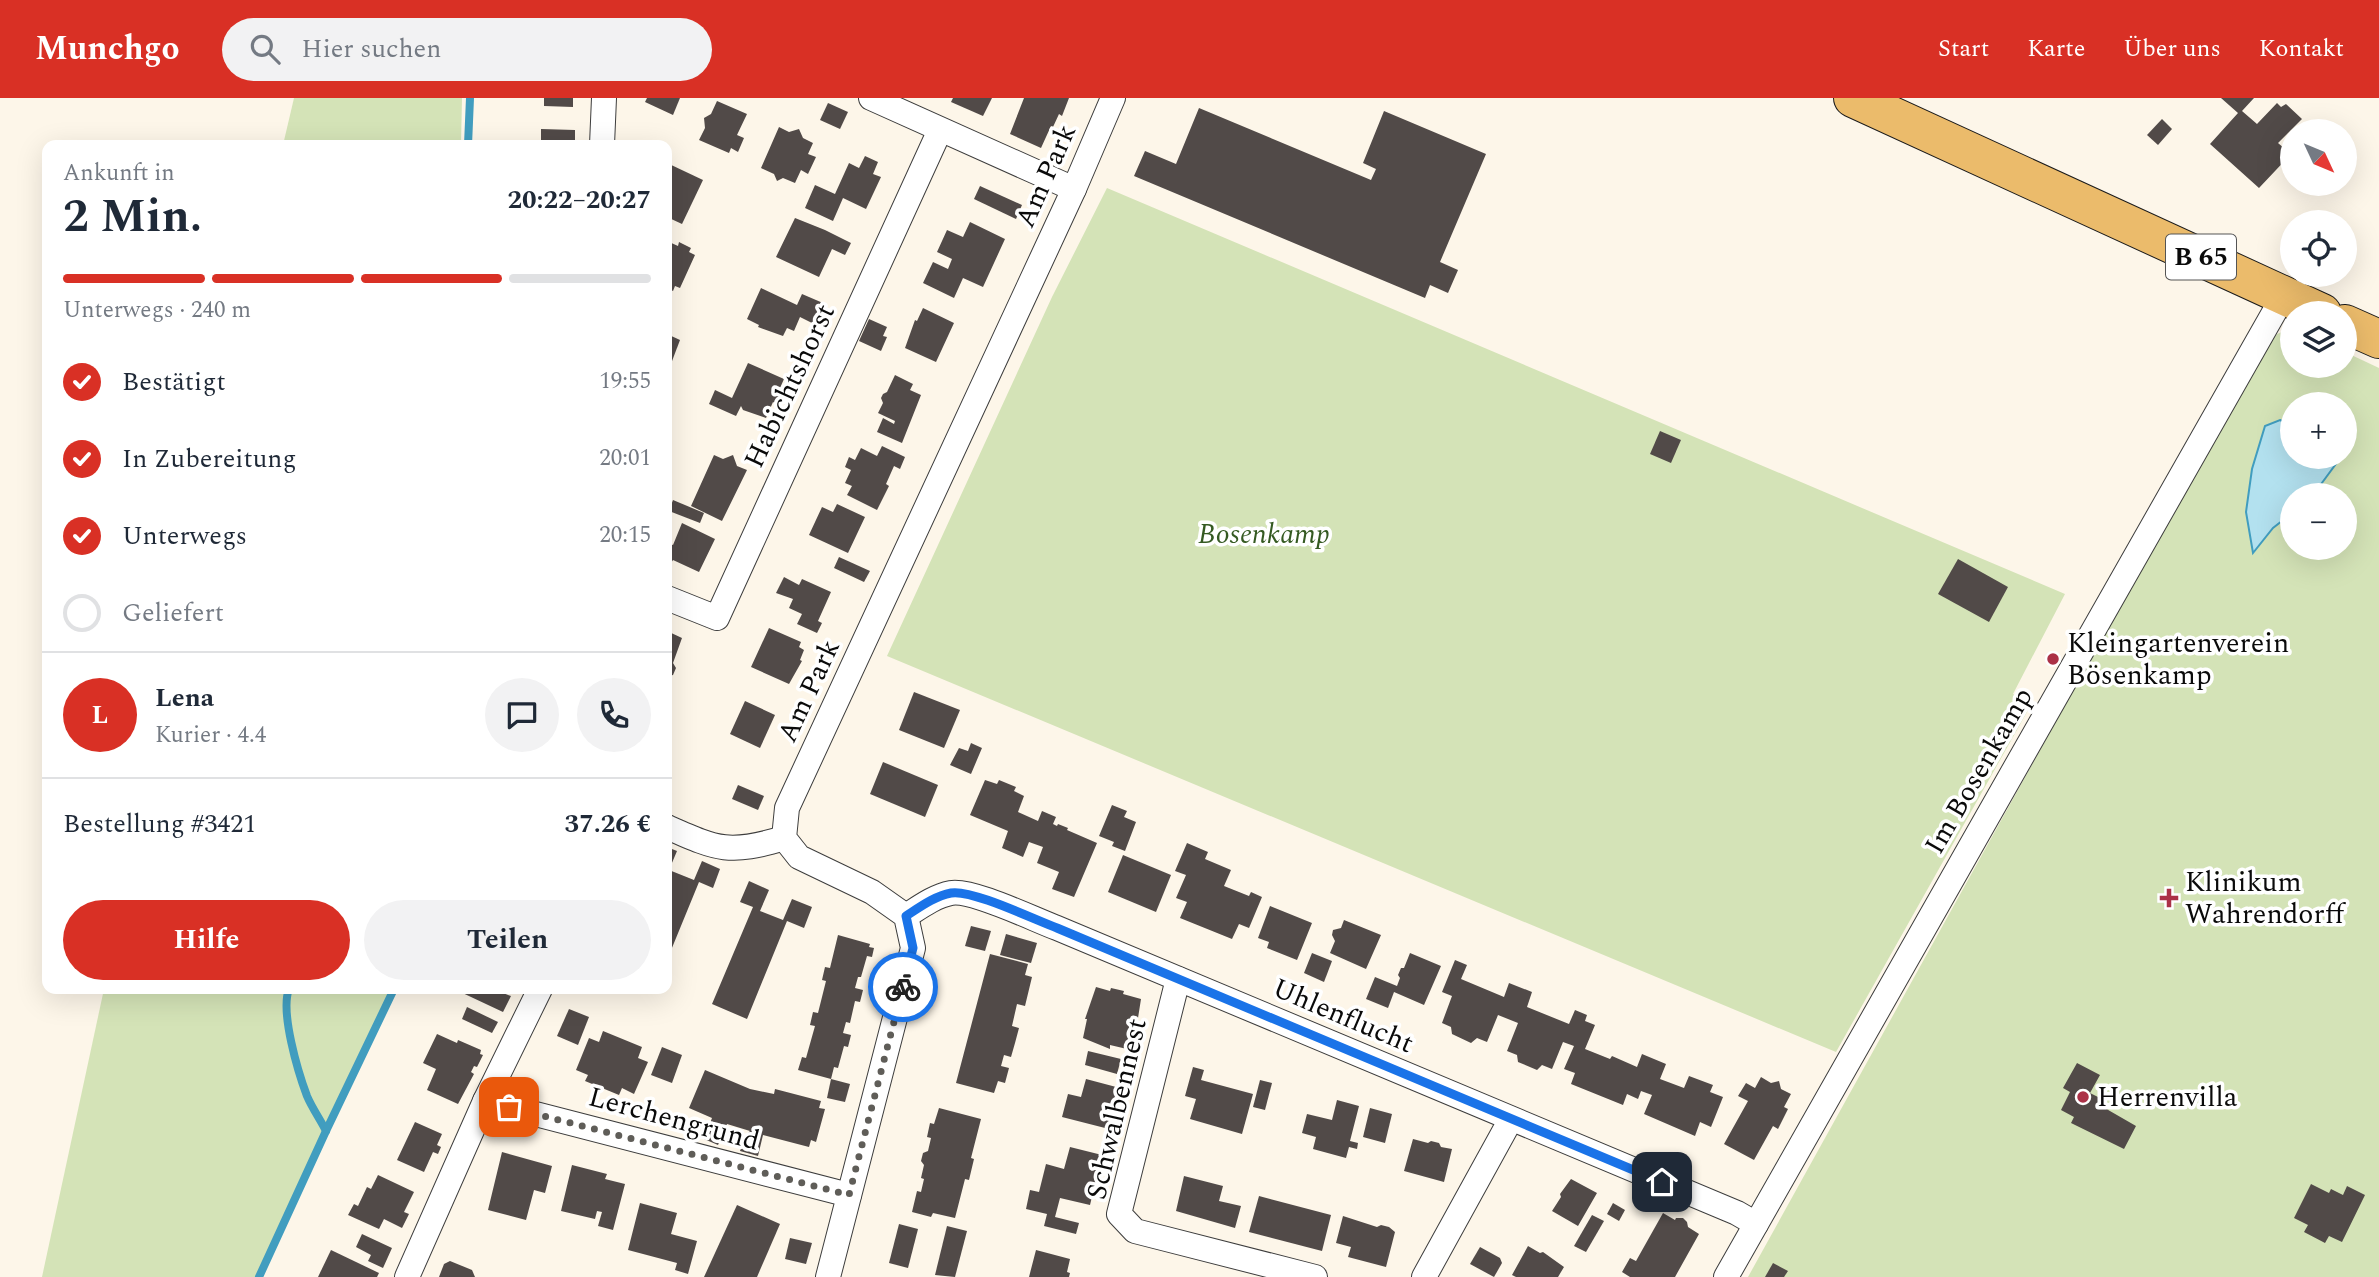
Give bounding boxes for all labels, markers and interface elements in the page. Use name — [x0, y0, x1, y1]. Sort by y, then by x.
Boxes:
search box — [222, 18, 712, 81]
text: Munchgo — [35, 24, 180, 74]
text: Hier suchen — [302, 29, 441, 69]
icon: search — [246, 30, 284, 68]
text: Start — [1938, 31, 1989, 67]
text: Karte — [2027, 31, 2085, 67]
text: Über uns — [2123, 31, 2221, 67]
text: Kontakt — [2259, 31, 2344, 67]
street label: Am Park — [1004, 117, 1088, 235]
north arrow — [2280, 119, 2357, 196]
map controls — [2280, 119, 2357, 560]
text: Ankunft in — [63, 156, 175, 191]
text: 20:22–20:27 — [507, 180, 651, 220]
text: 2 Min. — [63, 182, 202, 252]
button: locate — [2280, 210, 2357, 287]
road number: B 65 — [2166, 234, 2236, 280]
text: Unterwegs · 240 m — [63, 293, 251, 328]
street label: Habichtshorst — [733, 297, 847, 475]
button: layers — [2280, 301, 2357, 378]
text: Bestätigt — [122, 362, 226, 402]
icon: check — [63, 363, 101, 401]
text: 19:55 — [599, 364, 651, 399]
button: + — [2280, 392, 2357, 469]
text: In Zubereitung — [122, 439, 296, 479]
icon: check — [63, 440, 101, 478]
text: 20:01 — [599, 441, 651, 476]
button: − — [2280, 483, 2357, 560]
park label: Bosenkamp — [1198, 513, 1330, 556]
text: Unterwegs — [122, 516, 247, 556]
icon: check — [63, 517, 101, 555]
text: 20:15 — [599, 518, 651, 553]
text: Geliefert — [122, 593, 224, 633]
place label: Kleingartenverein Bösenkamp — [2067, 622, 2289, 697]
street label: Am Park — [766, 632, 852, 750]
marker: Kleingartenverein Bösenkamp — [2045, 651, 2061, 667]
text: Lena — [155, 678, 214, 718]
button: chat — [485, 678, 559, 752]
button: phone — [577, 678, 651, 752]
street label: Im Bosenkamp — [1914, 679, 2044, 863]
text: L — [92, 695, 108, 735]
text: Kurier · 4.4 — [155, 718, 266, 753]
text: Bestellung #3421 — [63, 804, 256, 844]
text: 37.26 € — [565, 804, 651, 844]
place label: Klinikum Wahrendorff — [2185, 861, 2346, 936]
marker: Klinikum Wahrendorff — [2159, 888, 2179, 908]
button: Hilfe — [63, 900, 350, 980]
button: Teilen — [364, 900, 651, 980]
courier — [868, 952, 938, 1022]
street label: Uhlenflucht — [1266, 967, 1420, 1065]
icon: bike — [884, 968, 922, 1006]
street label: Schwalbennest — [1075, 1014, 1159, 1204]
street label: Lerchengrund — [584, 1076, 764, 1162]
place label: Herrenvilla — [2097, 1076, 2238, 1119]
pin — [479, 1077, 539, 1137]
icon: bag — [490, 1088, 528, 1126]
marker: Herrenvilla — [2075, 1089, 2091, 1105]
pin — [1632, 1152, 1692, 1212]
icon: home — [1643, 1163, 1681, 1201]

